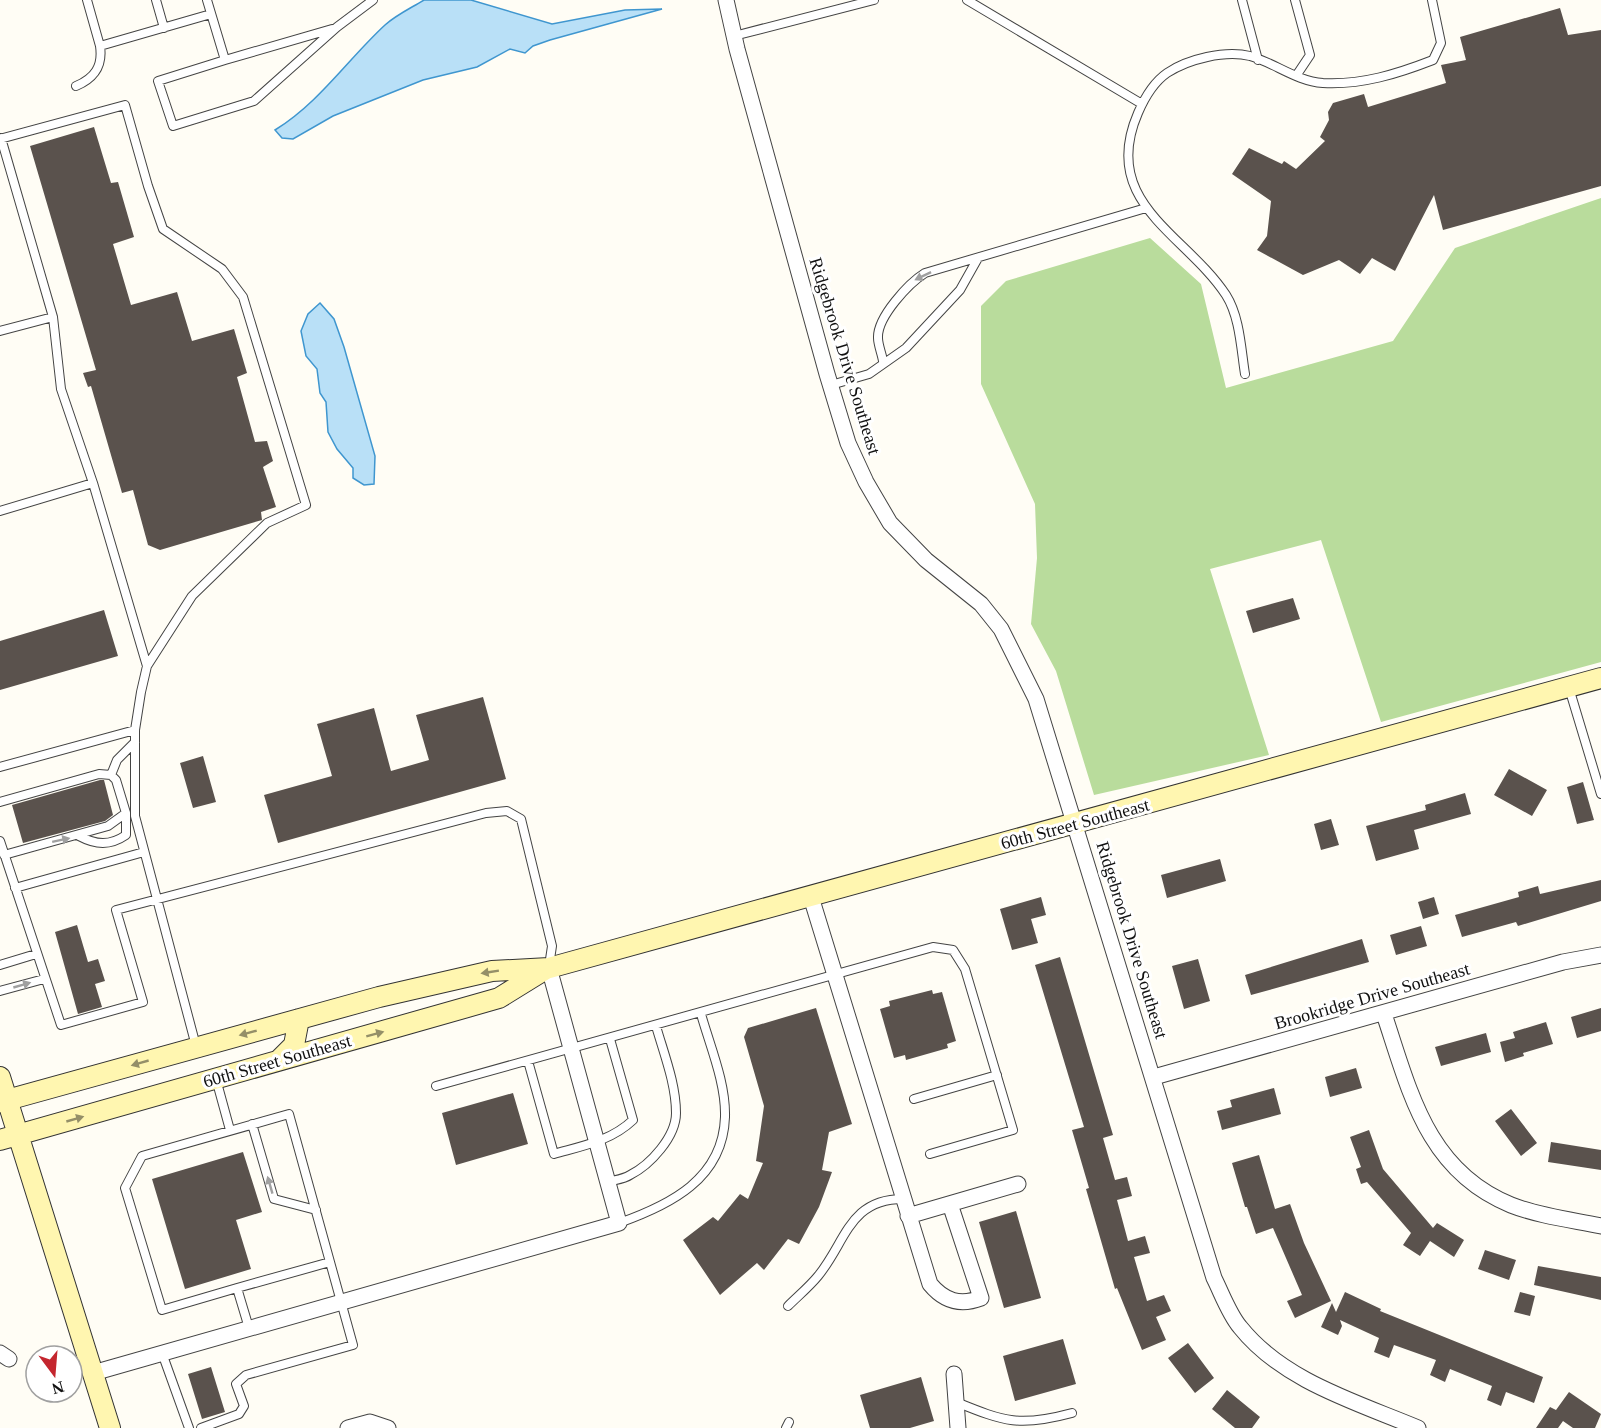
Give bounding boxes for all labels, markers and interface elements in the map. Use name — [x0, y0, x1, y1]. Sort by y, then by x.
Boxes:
street label: Ridgebrook Drive Southeast — [805, 255, 885, 457]
one-way arrow — [914, 271, 931, 280]
street label: 60th Street Southeast — [999, 795, 1151, 853]
one-way arrow — [52, 835, 71, 844]
street label: Ridgebrook Drive Southeast — [1092, 839, 1172, 1041]
street label: Brookridge Drive Southeast — [1272, 959, 1472, 1033]
one-way arrow — [481, 968, 500, 977]
one-way arrow — [13, 980, 31, 989]
one-way arrow — [239, 1029, 257, 1038]
one-way arrow — [366, 1029, 384, 1038]
street label: 60th Street Southeast — [201, 1030, 353, 1092]
one-way arrow — [131, 1059, 149, 1068]
one-way arrow — [66, 1114, 84, 1123]
one-way arrow — [264, 1175, 274, 1194]
north arrow — [24, 1344, 84, 1404]
text: N — [50, 1378, 66, 1398]

